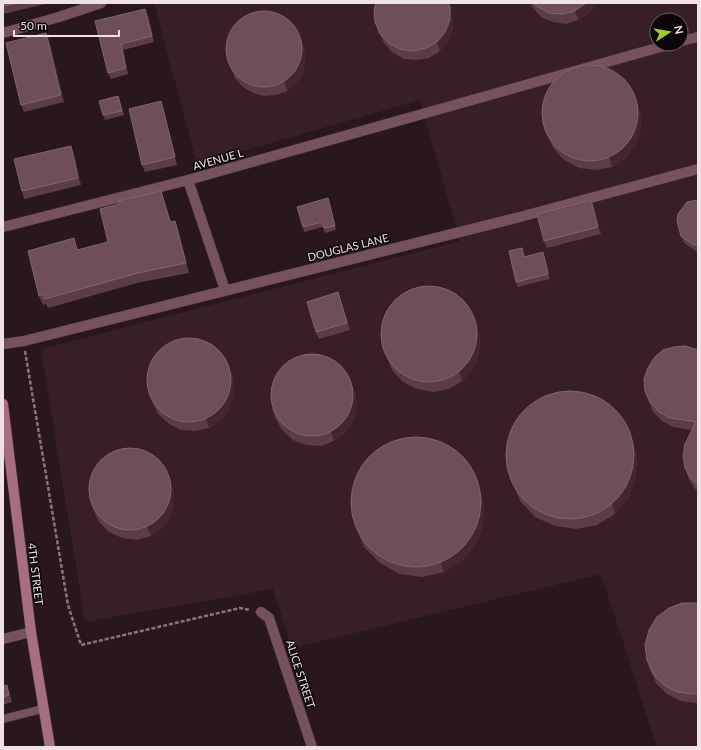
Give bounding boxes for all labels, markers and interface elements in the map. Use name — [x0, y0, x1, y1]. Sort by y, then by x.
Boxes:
scale bar — [14, 12, 119, 38]
north arrow — [649, 12, 689, 52]
text: 50 m — [20, 18, 47, 33]
text: N — [672, 24, 687, 35]
street label: AVENUE L — [191, 145, 245, 172]
street label: DOUGLAS LANE — [306, 231, 390, 263]
street label: 4TH STREET — [26, 542, 46, 606]
street label: ALICE STREET — [284, 638, 318, 710]

